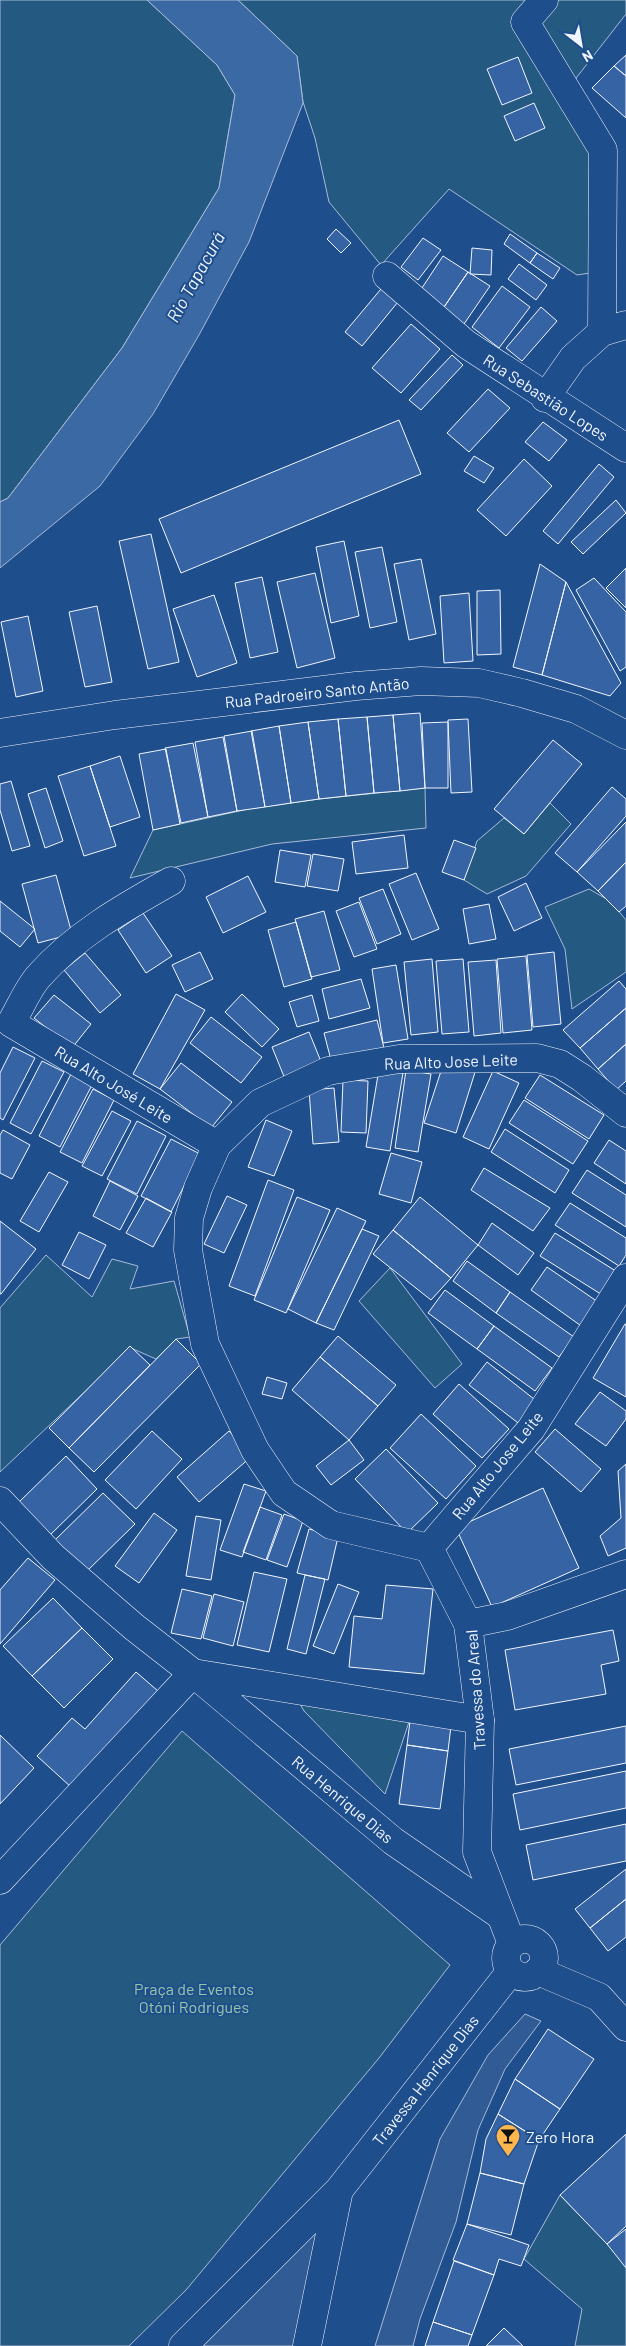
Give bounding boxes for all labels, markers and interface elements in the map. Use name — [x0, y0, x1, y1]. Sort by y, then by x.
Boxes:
north arrow — [556, 20, 606, 70]
text: N — [580, 47, 596, 66]
water label: Rio Tapacurá — [161, 228, 229, 326]
street label: Rua Sebastião Lopes — [480, 350, 612, 444]
street label: Rua Padroeiro Santo Antão — [224, 673, 410, 711]
street label: Rua Alto José Leite — [52, 1041, 176, 1127]
street label: Rua Alto Jose Leite — [384, 1049, 518, 1073]
street label: Rua Alto Jose Leite — [448, 1407, 546, 1523]
street label: Travessa do Areal — [461, 1629, 489, 1751]
street label: Rua Henrique Dias — [289, 1751, 397, 1847]
park label: Praça de Eventos Otóni Rodrigues — [134, 1979, 254, 2016]
street label: Travessa Henrique Dias — [368, 2011, 482, 2149]
bar icon: Zero Hora — [495, 2123, 521, 2157]
place label: Zero Hora — [526, 2127, 594, 2146]

